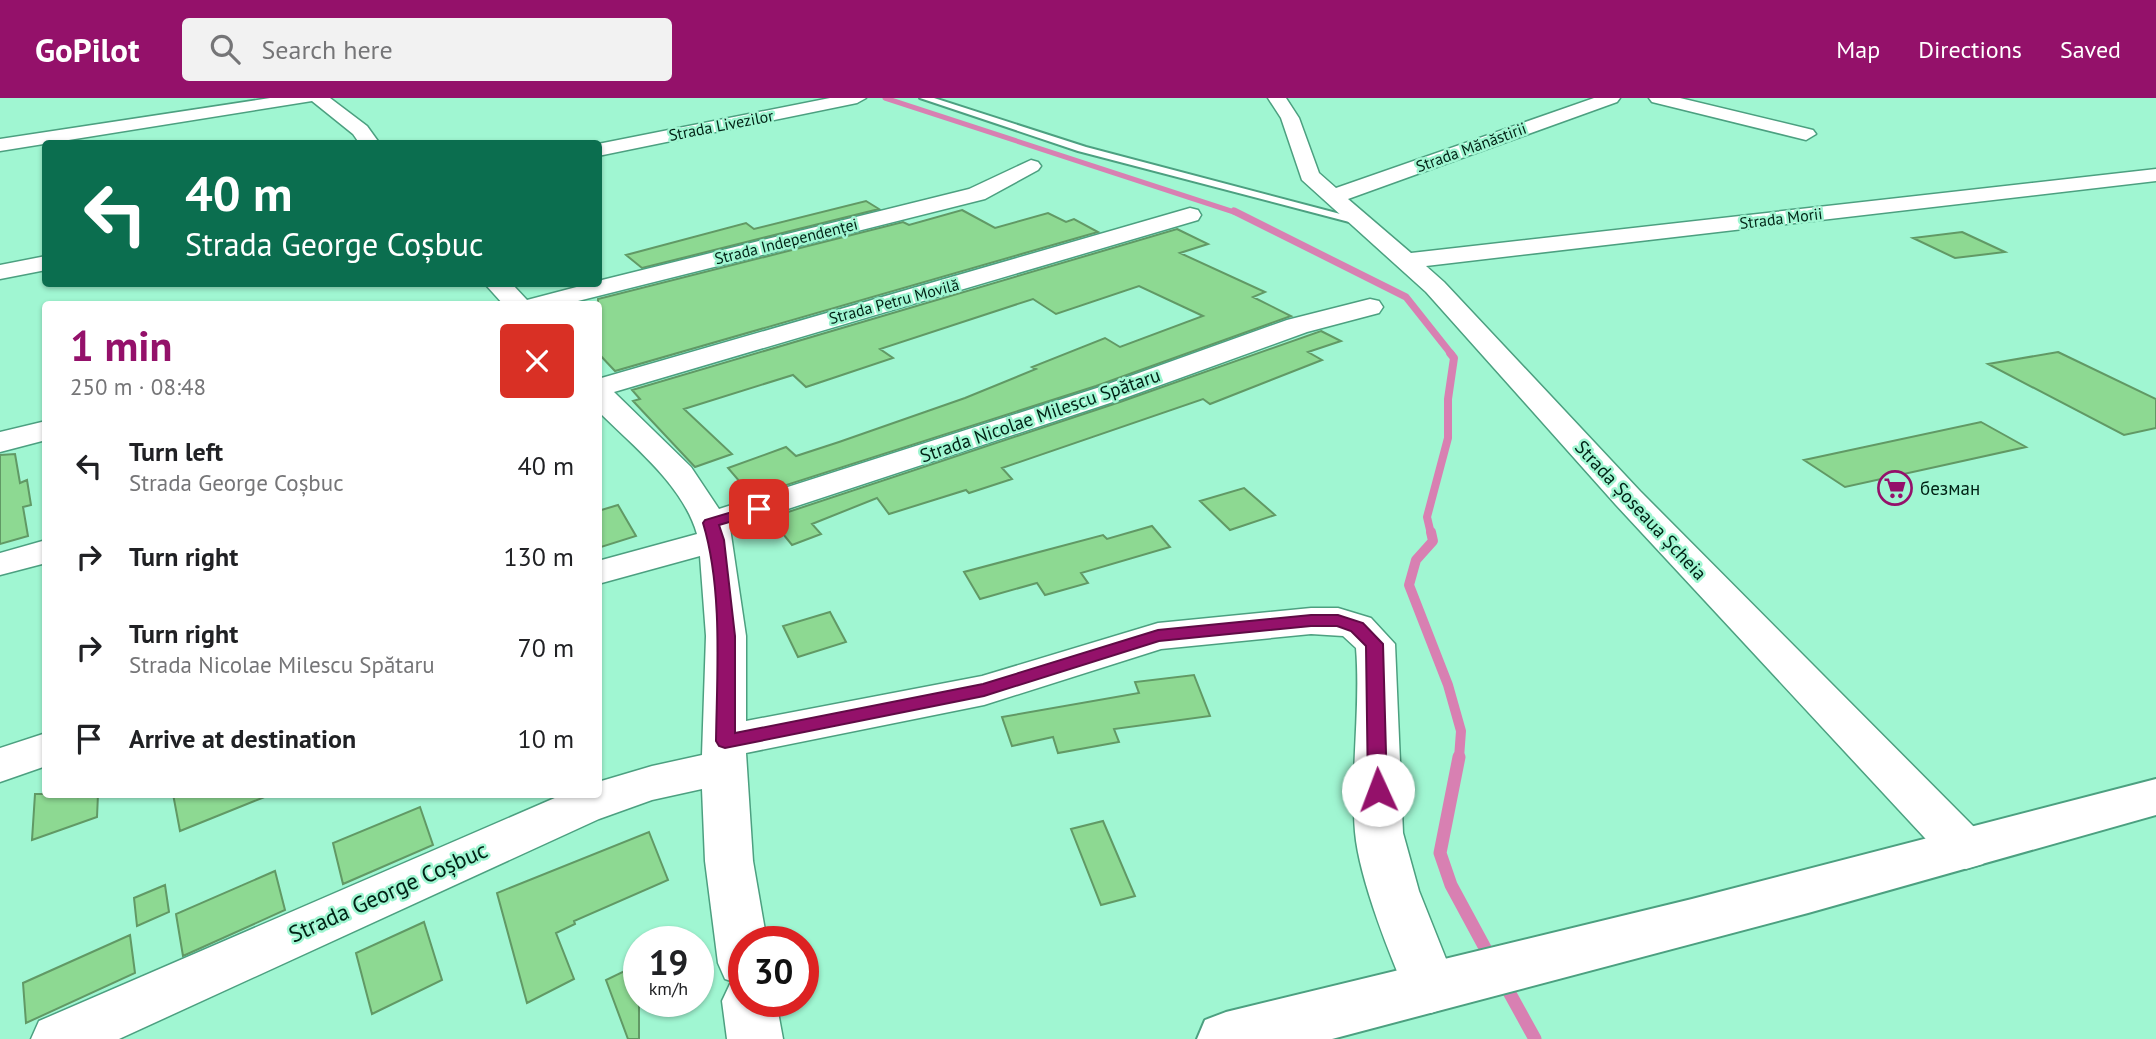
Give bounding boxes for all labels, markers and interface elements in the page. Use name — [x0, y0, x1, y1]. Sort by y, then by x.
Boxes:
search box — [182, 18, 672, 81]
text: GoPilot — [35, 28, 140, 71]
icon: search — [206, 30, 244, 68]
text: Search here — [262, 33, 393, 66]
text: Map — [1836, 34, 1880, 65]
text: Directions — [1918, 34, 2022, 65]
text: Saved — [2060, 34, 2121, 65]
street label: Strada Livezilor — [667, 105, 776, 145]
street label: Strada Mănăstirii — [1413, 118, 1529, 176]
text: 40 m — [185, 161, 292, 225]
icon: left — [70, 168, 161, 259]
street label: Strada Morii — [1738, 203, 1824, 233]
street label: Strada Independenței — [712, 214, 860, 268]
text: Strada George Coșbuc — [185, 223, 483, 265]
street label: Strada Petru Movilă — [827, 274, 961, 328]
text: 1 min — [70, 318, 172, 373]
button: close — [500, 324, 574, 398]
street label: Strada Nicolae Milescu Spătaru — [917, 363, 1163, 467]
text: 250 m · 08:48 — [70, 372, 206, 401]
text: Turn left — [129, 435, 223, 468]
street label: Strada Șoseaua Șcheia — [1570, 435, 1712, 585]
icon: left — [70, 447, 108, 485]
text: 40 m — [518, 449, 574, 482]
text: Strada George Coșbuc — [129, 468, 344, 497]
supermarket icon: безман — [1876, 469, 1914, 507]
place label: безман — [1920, 476, 1980, 500]
pin — [729, 479, 789, 539]
icon: arrive — [740, 490, 778, 528]
icon: right — [70, 538, 108, 576]
text: Turn right — [129, 540, 238, 573]
text: 130 m — [503, 540, 574, 573]
text: Turn right — [129, 617, 238, 650]
icon: right — [70, 629, 108, 667]
text: 70 m — [518, 631, 574, 664]
text: Strada Nicolae Milescu Spătaru — [129, 650, 435, 679]
icon: arrive — [70, 720, 108, 758]
text: Arrive at destination — [129, 722, 356, 755]
text: 10 m — [518, 722, 574, 755]
position arrow — [1341, 753, 1415, 827]
street label: Strada George Coșbuc — [284, 835, 492, 948]
speed limit sign: 30 — [728, 926, 819, 1017]
text: 19 — [649, 939, 688, 985]
text: km/h — [649, 977, 688, 1000]

